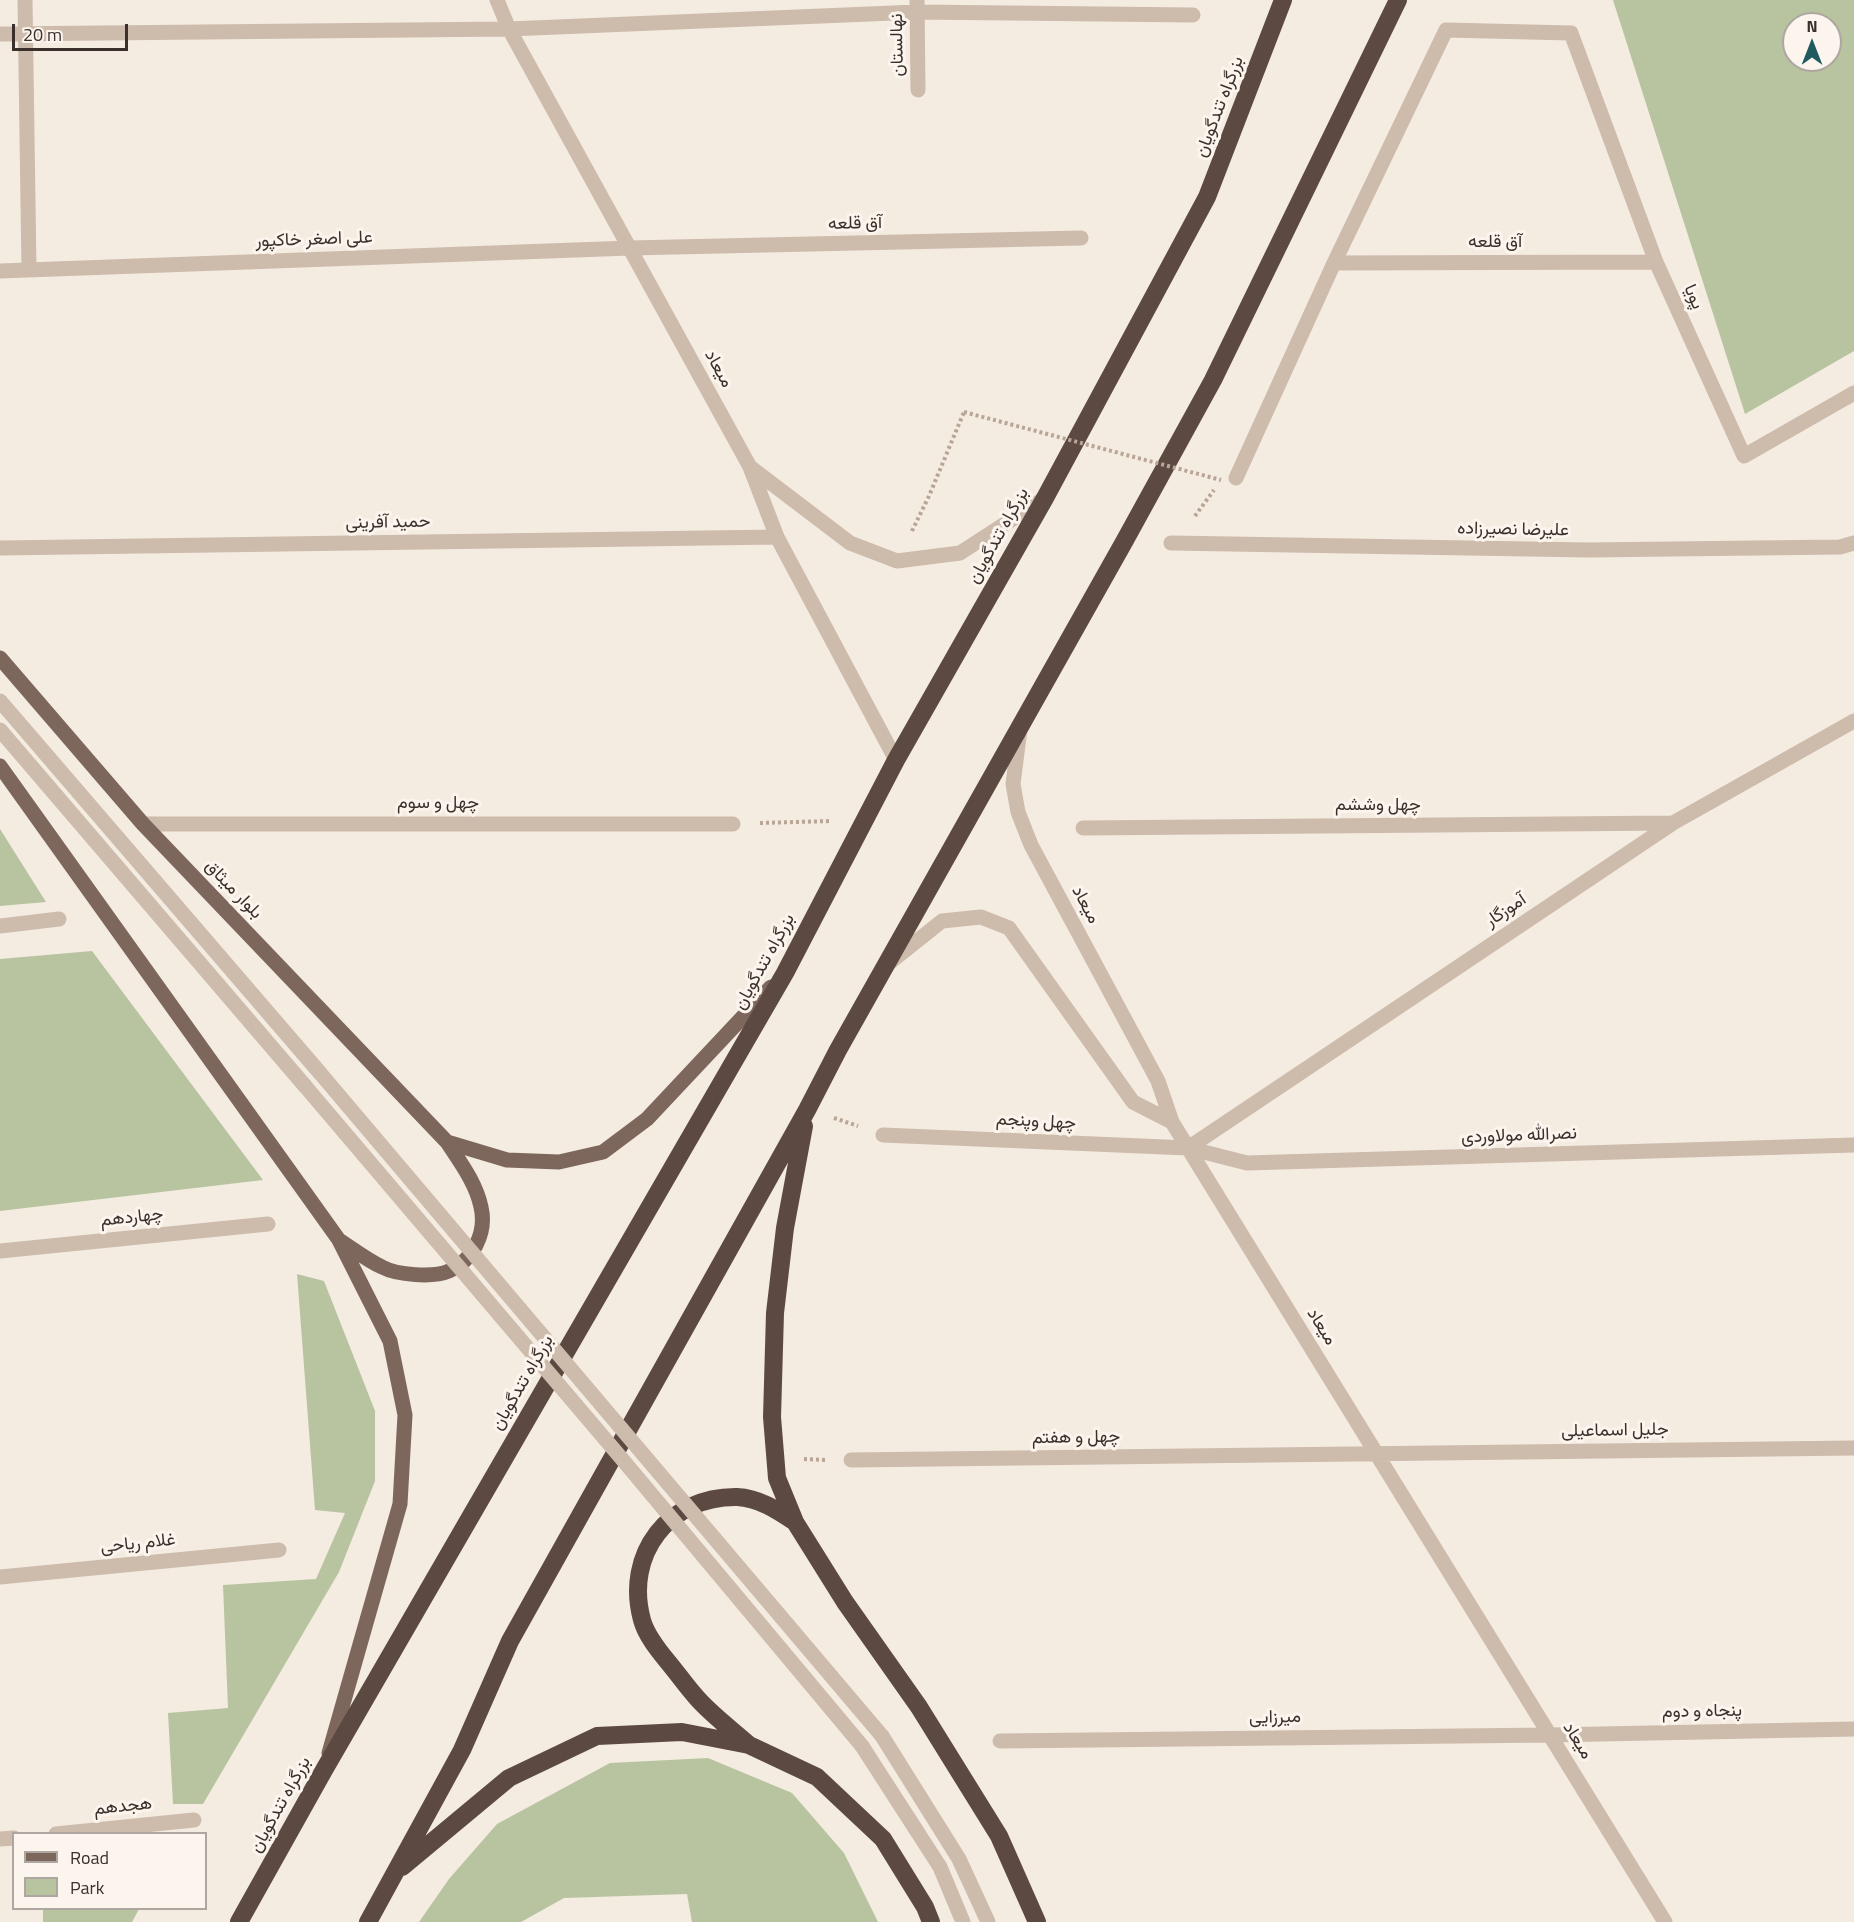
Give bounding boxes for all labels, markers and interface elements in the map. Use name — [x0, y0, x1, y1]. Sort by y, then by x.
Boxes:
scale bar — [15, 12, 130, 50]
north arrow — [1782, 12, 1842, 72]
street label: نهالستان — [887, 13, 909, 77]
text: N — [1806, 14, 1818, 38]
text: 20 m — [23, 21, 62, 48]
street label: بزرگراه تندگویان — [1191, 53, 1249, 161]
street label: آق قلعه — [828, 213, 882, 235]
street label: علی اصغر خاکپور — [255, 227, 373, 253]
street label: آق قلعه — [1468, 232, 1522, 254]
street label: پویا — [1678, 281, 1708, 313]
street label: میعاد — [699, 346, 737, 392]
street label: بزرگراه تندگویان — [964, 484, 1034, 588]
street label: حمید آفرینی — [345, 511, 431, 535]
street label: علیرضا نصیرزاده — [1457, 518, 1569, 542]
street label: چهل و سوم — [397, 793, 479, 815]
street label: چهل وششم — [1335, 795, 1421, 817]
street label: بلوار میثاق — [200, 856, 266, 924]
street label: میعاد — [1066, 882, 1104, 928]
street label: آموزگار — [1481, 889, 1531, 933]
street label: بزرگراه تندگویان — [730, 910, 800, 1014]
street label: چهل وپنجم — [995, 1109, 1077, 1135]
street label: نصرالله مولاوردی — [1461, 1123, 1577, 1149]
street label: چهاردهم — [100, 1204, 164, 1232]
street label: میعاد — [1301, 1304, 1341, 1350]
street label: بزرگراه تندگویان — [487, 1331, 559, 1435]
street label: جلیل اسماعیلی — [1561, 1419, 1669, 1443]
street label: چهل و هفتم — [1032, 1426, 1120, 1450]
street label: غلام ریاحی — [100, 1529, 176, 1559]
street label: پنجاه و دوم — [1662, 1701, 1742, 1723]
street label: میرزایی — [1249, 1707, 1301, 1729]
street label: میعاد — [1557, 1718, 1597, 1764]
street label: بزرگراه تندگویان — [246, 1753, 316, 1857]
street label: هجدهم — [93, 1793, 153, 1821]
legend — [12, 1832, 207, 1910]
text: Road — [70, 1844, 109, 1871]
text: Park — [70, 1874, 104, 1901]

